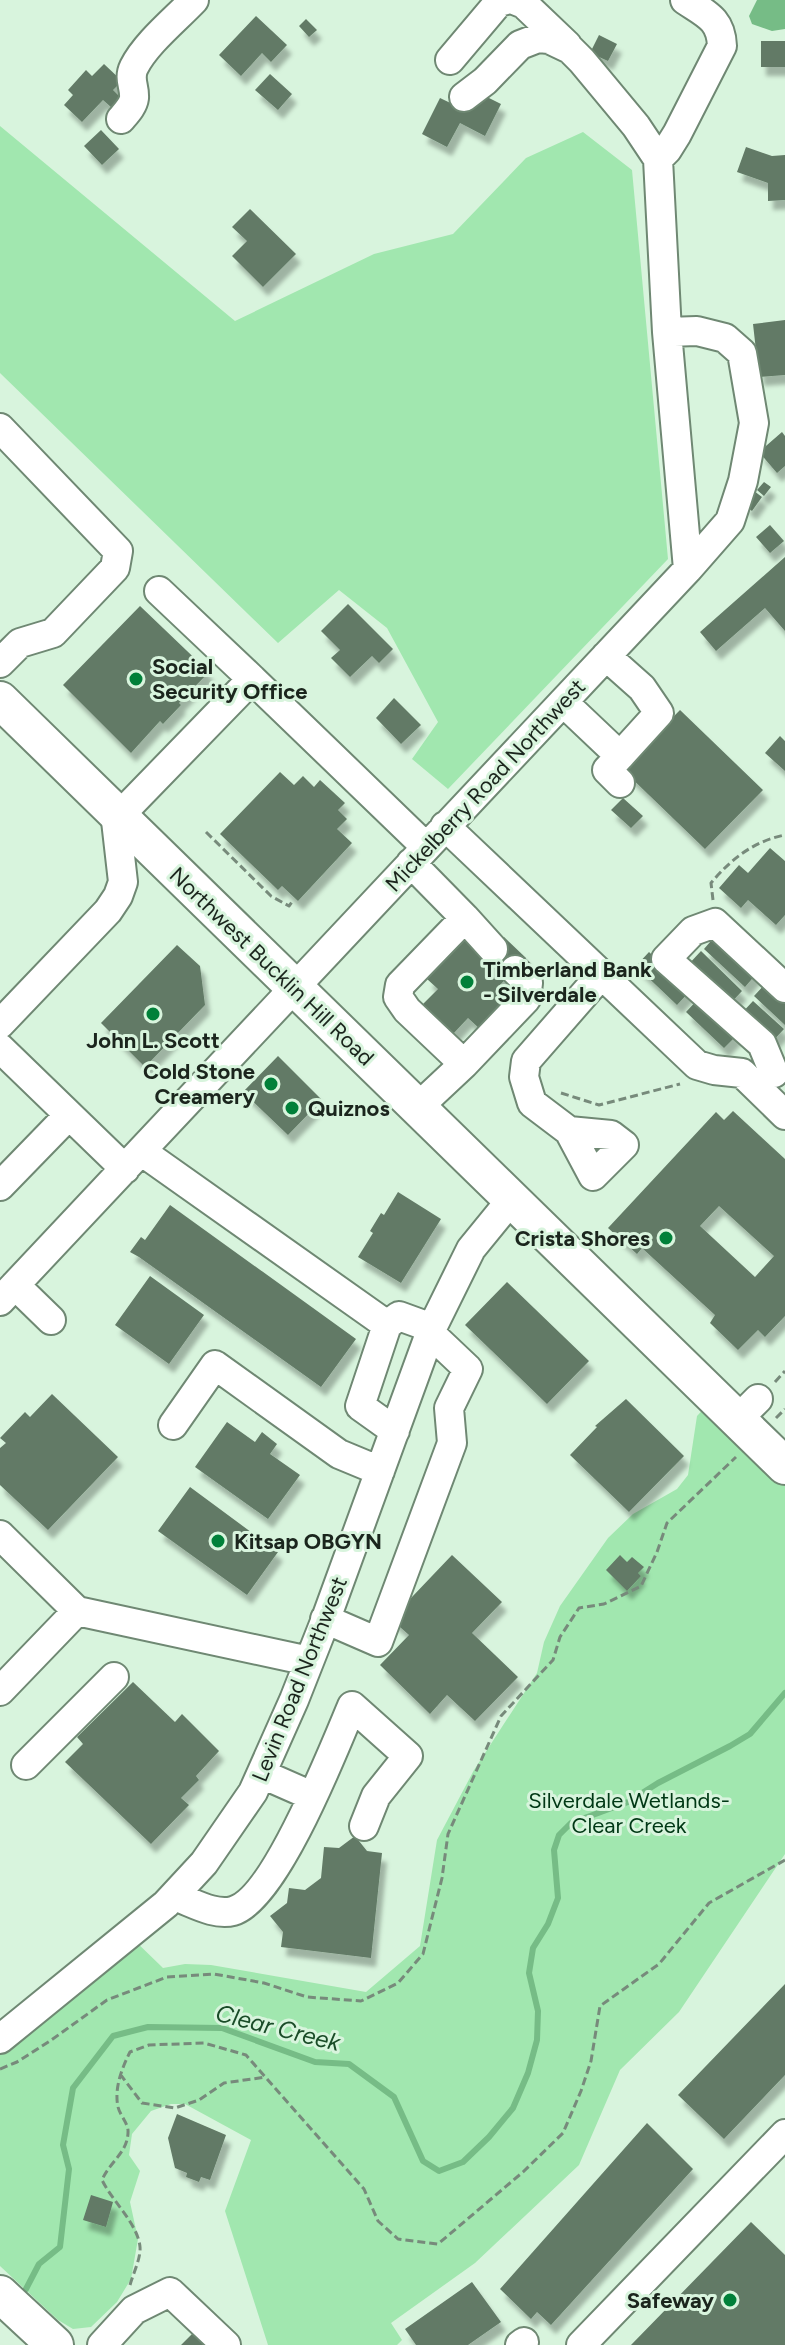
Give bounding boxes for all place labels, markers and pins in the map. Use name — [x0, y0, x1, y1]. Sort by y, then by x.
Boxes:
place label: Social Security Office — [152, 653, 307, 705]
marker: Social Security Office — [127, 670, 145, 688]
place label: Timberland Bank - Silverdale — [483, 956, 652, 1008]
marker: Timberland Bank - Silverdale — [458, 973, 476, 991]
marker: John L. Scott — [144, 1005, 162, 1023]
place label: John L. Scott — [86, 1027, 220, 1054]
place label: Cold Stone Creamery — [143, 1058, 255, 1110]
marker: Cold Stone Creamery — [262, 1075, 280, 1093]
place label: Quiznos — [308, 1095, 390, 1122]
marker: Quiznos — [283, 1099, 301, 1117]
place label: Crista Shores — [515, 1225, 650, 1252]
marker: Crista Shores — [657, 1229, 675, 1247]
place label: Kitsap OBGYN — [234, 1528, 382, 1555]
marker: Kitsap OBGYN — [209, 1532, 227, 1550]
place label: Safeway — [627, 2287, 714, 2314]
marker: Safeway — [721, 2291, 739, 2309]

